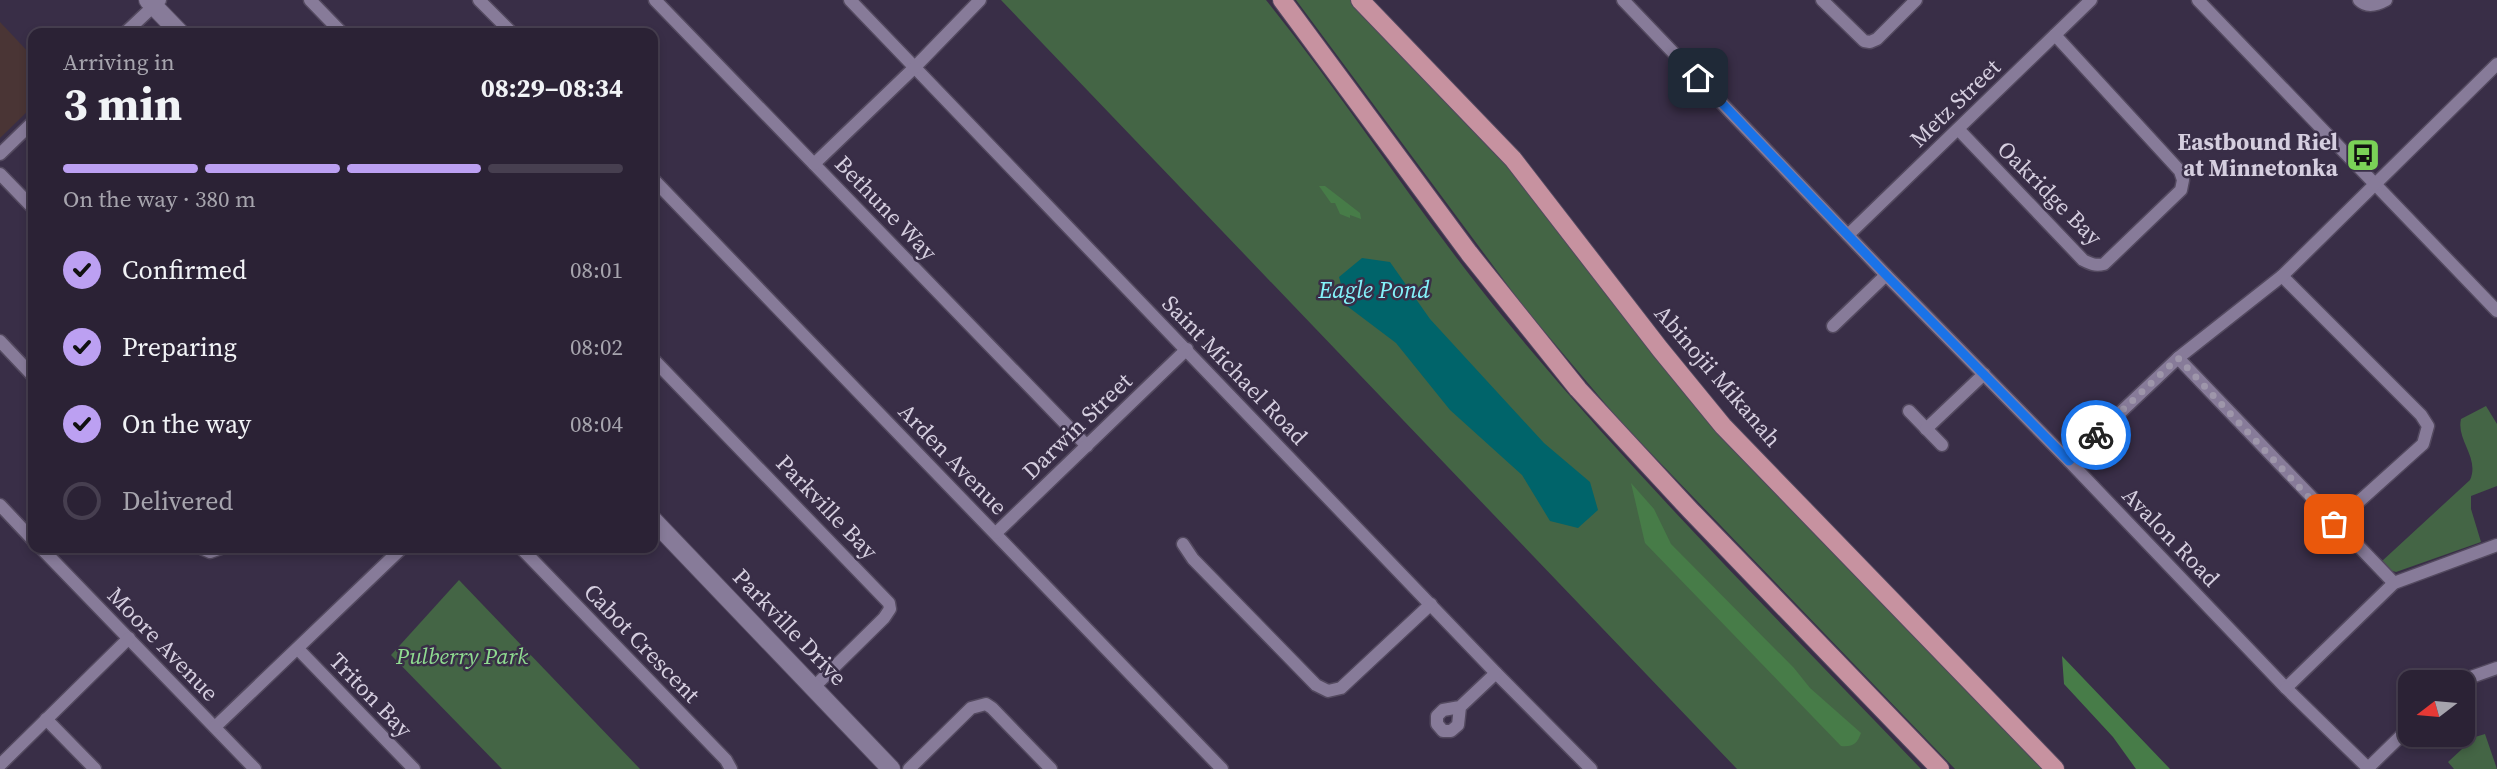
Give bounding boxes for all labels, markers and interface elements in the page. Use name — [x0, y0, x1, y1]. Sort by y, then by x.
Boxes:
text: Arriving in — [63, 46, 175, 78]
pin — [1668, 48, 1728, 108]
street label: Metz Street — [1903, 51, 2008, 154]
icon: home — [1679, 59, 1717, 97]
text: 08:29–08:34 — [481, 70, 623, 106]
text: 3 min — [63, 72, 182, 135]
place label: Eastbound Riel at Minnetonka — [2178, 126, 2339, 184]
street label: Oakridge Bay — [1990, 133, 2110, 253]
bus stop icon: Eastbound Riel at Minnetonka — [2344, 136, 2382, 174]
street label: Bethune Way — [828, 148, 945, 268]
text: On the way · 380 m — [63, 183, 256, 215]
icon: check — [63, 251, 101, 289]
text: Confirmed — [122, 252, 247, 288]
text: 08:01 — [570, 254, 623, 286]
water label: Eagle Pond — [1317, 273, 1430, 306]
street label: Saint Michael Road — [1155, 288, 1315, 452]
street label: Abinojii Mikanah — [1647, 298, 1789, 454]
icon: check — [63, 328, 101, 366]
text: Preparing — [122, 329, 237, 365]
text: 08:02 — [570, 331, 623, 363]
street label: Darwin Street — [1015, 365, 1139, 487]
street label: Arden Avenue — [891, 396, 1015, 522]
courier — [2061, 400, 2131, 470]
icon: check — [63, 405, 101, 443]
text: On the way — [122, 406, 251, 442]
text: 08:04 — [570, 408, 623, 440]
icon: bike — [2077, 416, 2115, 454]
street label: Parkville Bay — [769, 448, 885, 567]
street label: Avalon Road — [2115, 480, 2227, 594]
text: Delivered — [122, 483, 233, 519]
pin — [2304, 494, 2364, 554]
icon: bag — [2315, 505, 2353, 543]
street label: Parkville Drive — [726, 561, 854, 693]
street label: Cabot Crescent — [577, 576, 708, 710]
street label: Moore Avenue — [100, 580, 226, 708]
park label: Pulberry Park — [395, 640, 528, 672]
street label: Triton Bay — [322, 645, 420, 745]
north arrow — [2398, 670, 2474, 747]
map controls — [2398, 670, 2475, 747]

